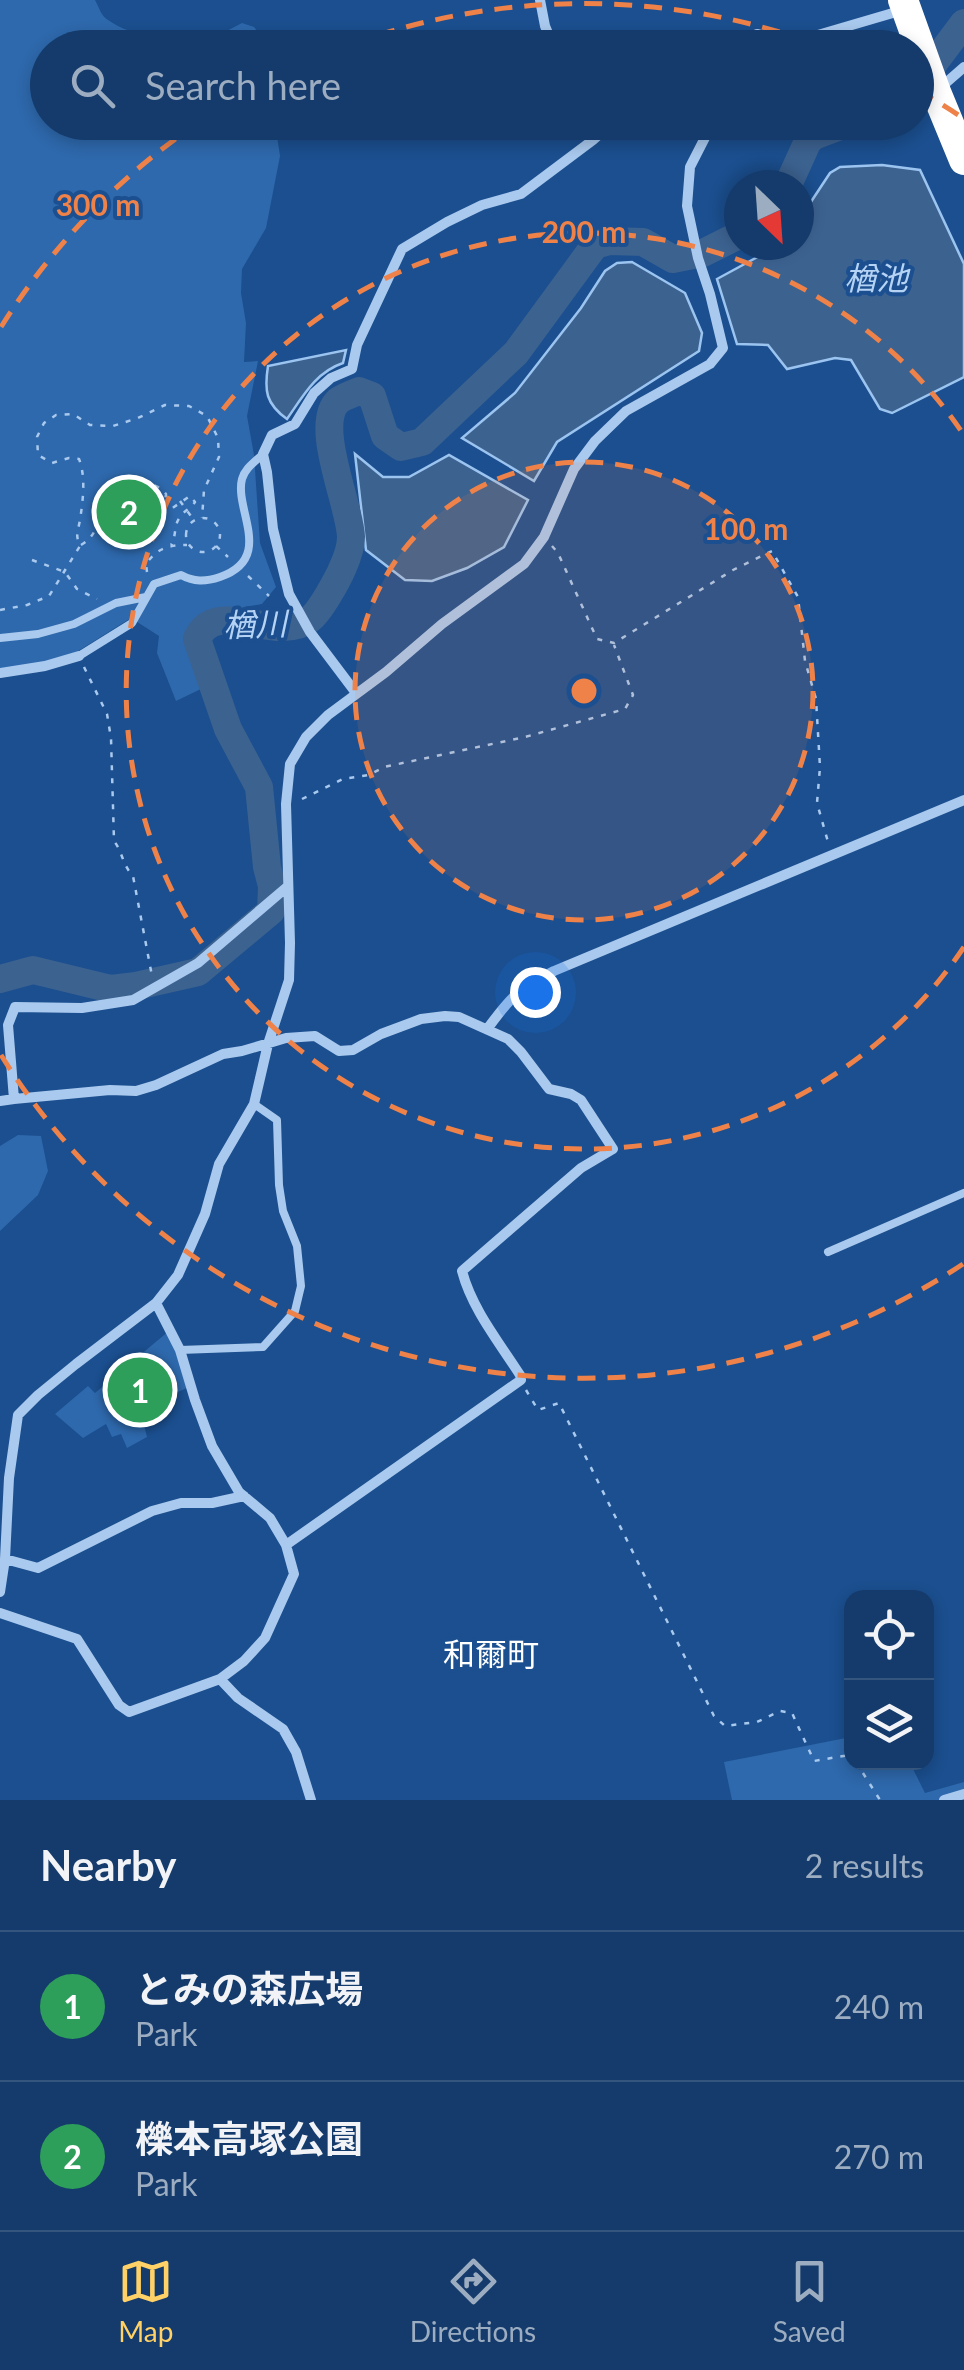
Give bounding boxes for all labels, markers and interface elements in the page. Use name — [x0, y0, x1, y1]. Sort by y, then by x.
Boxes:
search box — [30, 30, 934, 140]
icon: search — [65, 58, 120, 113]
text: Search here — [145, 62, 341, 108]
north arrow — [724, 170, 814, 260]
text: 300 m — [56, 186, 140, 222]
text: 200 m — [542, 213, 626, 249]
water label: 楢池 — [844, 258, 911, 297]
pin: 2 — [96, 474, 162, 550]
text: 100 m — [704, 510, 788, 546]
water label: 楢川 — [222, 603, 291, 644]
centre of rings — [566, 673, 602, 709]
your location — [510, 967, 561, 1018]
pin: 1 — [108, 1352, 172, 1428]
map controls — [844, 1590, 934, 1770]
button: locate — [844, 1590, 934, 1680]
district label: 和爾町 — [443, 1634, 539, 1673]
button: layers — [844, 1680, 934, 1770]
text: Nearby — [40, 1840, 177, 1890]
text: 2 results — [805, 1846, 924, 1885]
text: とみの森広場 — [135, 1965, 363, 2011]
text: 1 — [63, 1987, 82, 2026]
text: 240 m — [834, 1987, 924, 2026]
text: Park — [135, 2014, 198, 2053]
text: 櫟本高塚公園 — [135, 2115, 363, 2161]
text: 2 — [63, 2137, 82, 2176]
text: 270 m — [834, 2137, 924, 2176]
text: Park — [135, 2164, 198, 2203]
tab: Map — [118, 2254, 173, 2348]
tab: Directions — [410, 2254, 536, 2348]
tab: Saved — [773, 2254, 846, 2348]

